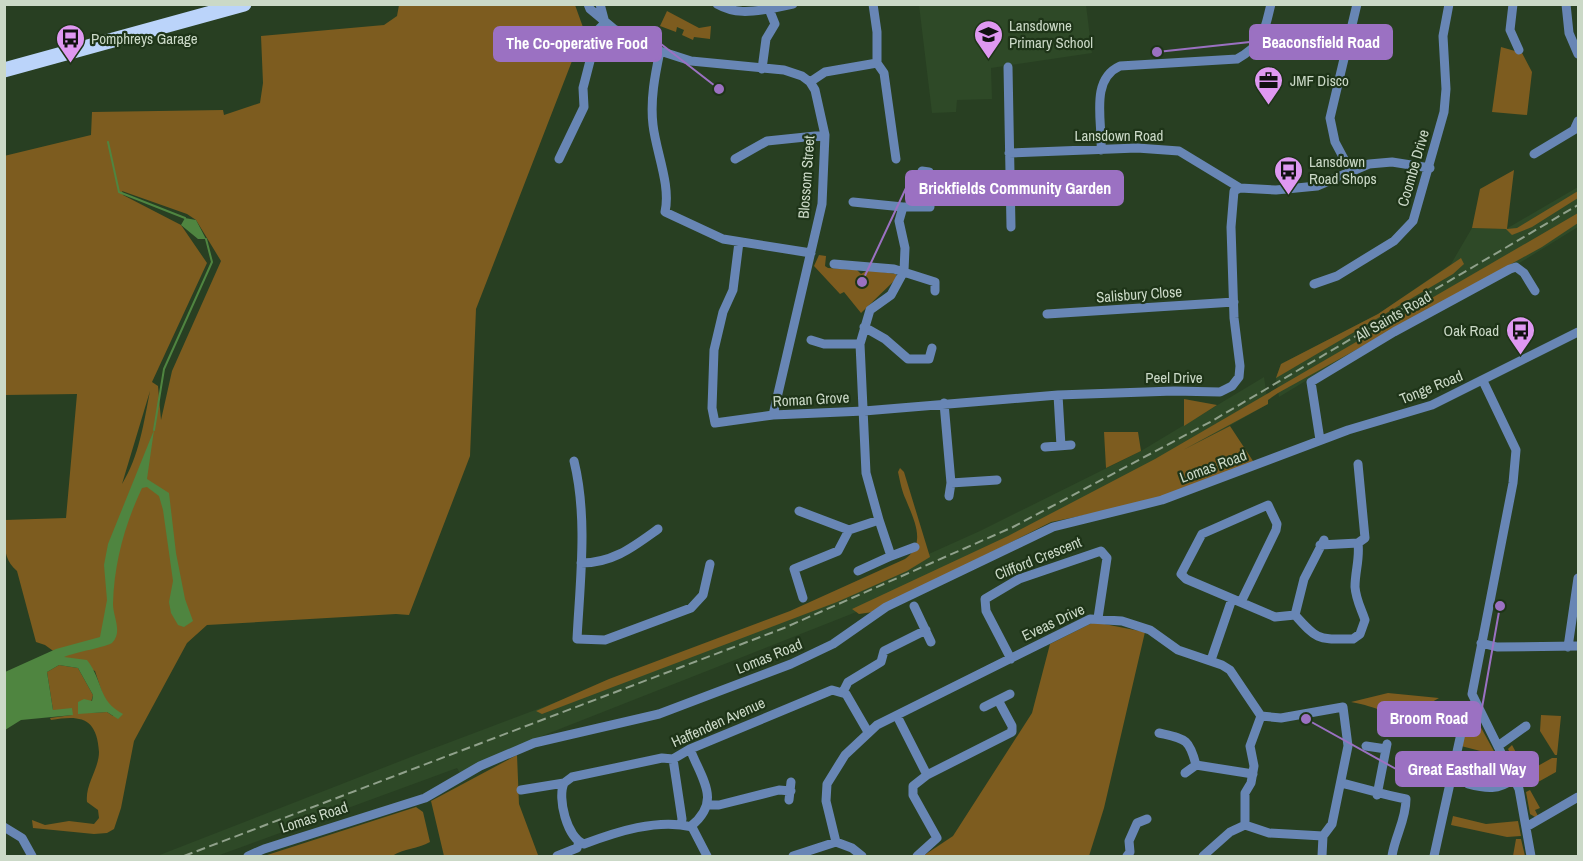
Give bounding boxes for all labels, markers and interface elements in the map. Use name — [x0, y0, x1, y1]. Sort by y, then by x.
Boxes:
place label: Lansdowne Primary School — [1009, 15, 1093, 53]
school or university icon: Lansdowne Primary School — [972, 18, 1004, 60]
bus stop icon: Pomphreys Garage — [54, 22, 86, 64]
callout: Beaconsfield Road — [1250, 25, 1392, 59]
callout: The Co-operative Food — [494, 27, 661, 61]
place label: Pomphreys Garage — [91, 28, 198, 49]
text: Beaconsfield Road — [1262, 31, 1380, 53]
text: The Co-operative Food — [506, 32, 648, 54]
office icon: JMF Disco — [1253, 64, 1285, 106]
place label: JMF Disco — [1290, 70, 1349, 91]
street label: Lansdown Road — [1075, 125, 1163, 146]
street label: Coombe Drive — [1392, 127, 1434, 209]
street label: Blossom Street — [793, 134, 819, 219]
place label: Lansdown Road Shops — [1309, 151, 1377, 189]
bus stop icon: Lansdown Road Shops — [1272, 154, 1304, 196]
callout: Brickfields Community Garden — [906, 171, 1123, 205]
text: Brickfields Community Garden — [919, 177, 1111, 199]
street label: Salisbury Close — [1095, 281, 1183, 307]
street label: All Saints Road — [1350, 286, 1435, 347]
bus stop icon: Oak Road — [1504, 314, 1536, 356]
place label: Oak Road — [1444, 320, 1499, 341]
street label: Tonge Road — [1396, 365, 1466, 409]
street label: Peel Drive — [1145, 367, 1203, 388]
street label: Roman Grove — [772, 387, 850, 411]
street label: Lomas Road — [1177, 444, 1249, 488]
street label: Clifford Crescent — [991, 531, 1085, 585]
street label: Eveas Drive — [1018, 598, 1088, 646]
street label: Lomas Road — [733, 633, 805, 679]
street label: Haffenden Avenue — [668, 692, 768, 752]
callout: Broom Road — [1378, 702, 1480, 736]
text: Broom Road — [1390, 707, 1468, 729]
callout: Great Easthall Way — [1396, 752, 1538, 786]
text: Great Easthall Way — [1408, 758, 1527, 780]
street label: Lomas Road — [278, 796, 350, 838]

